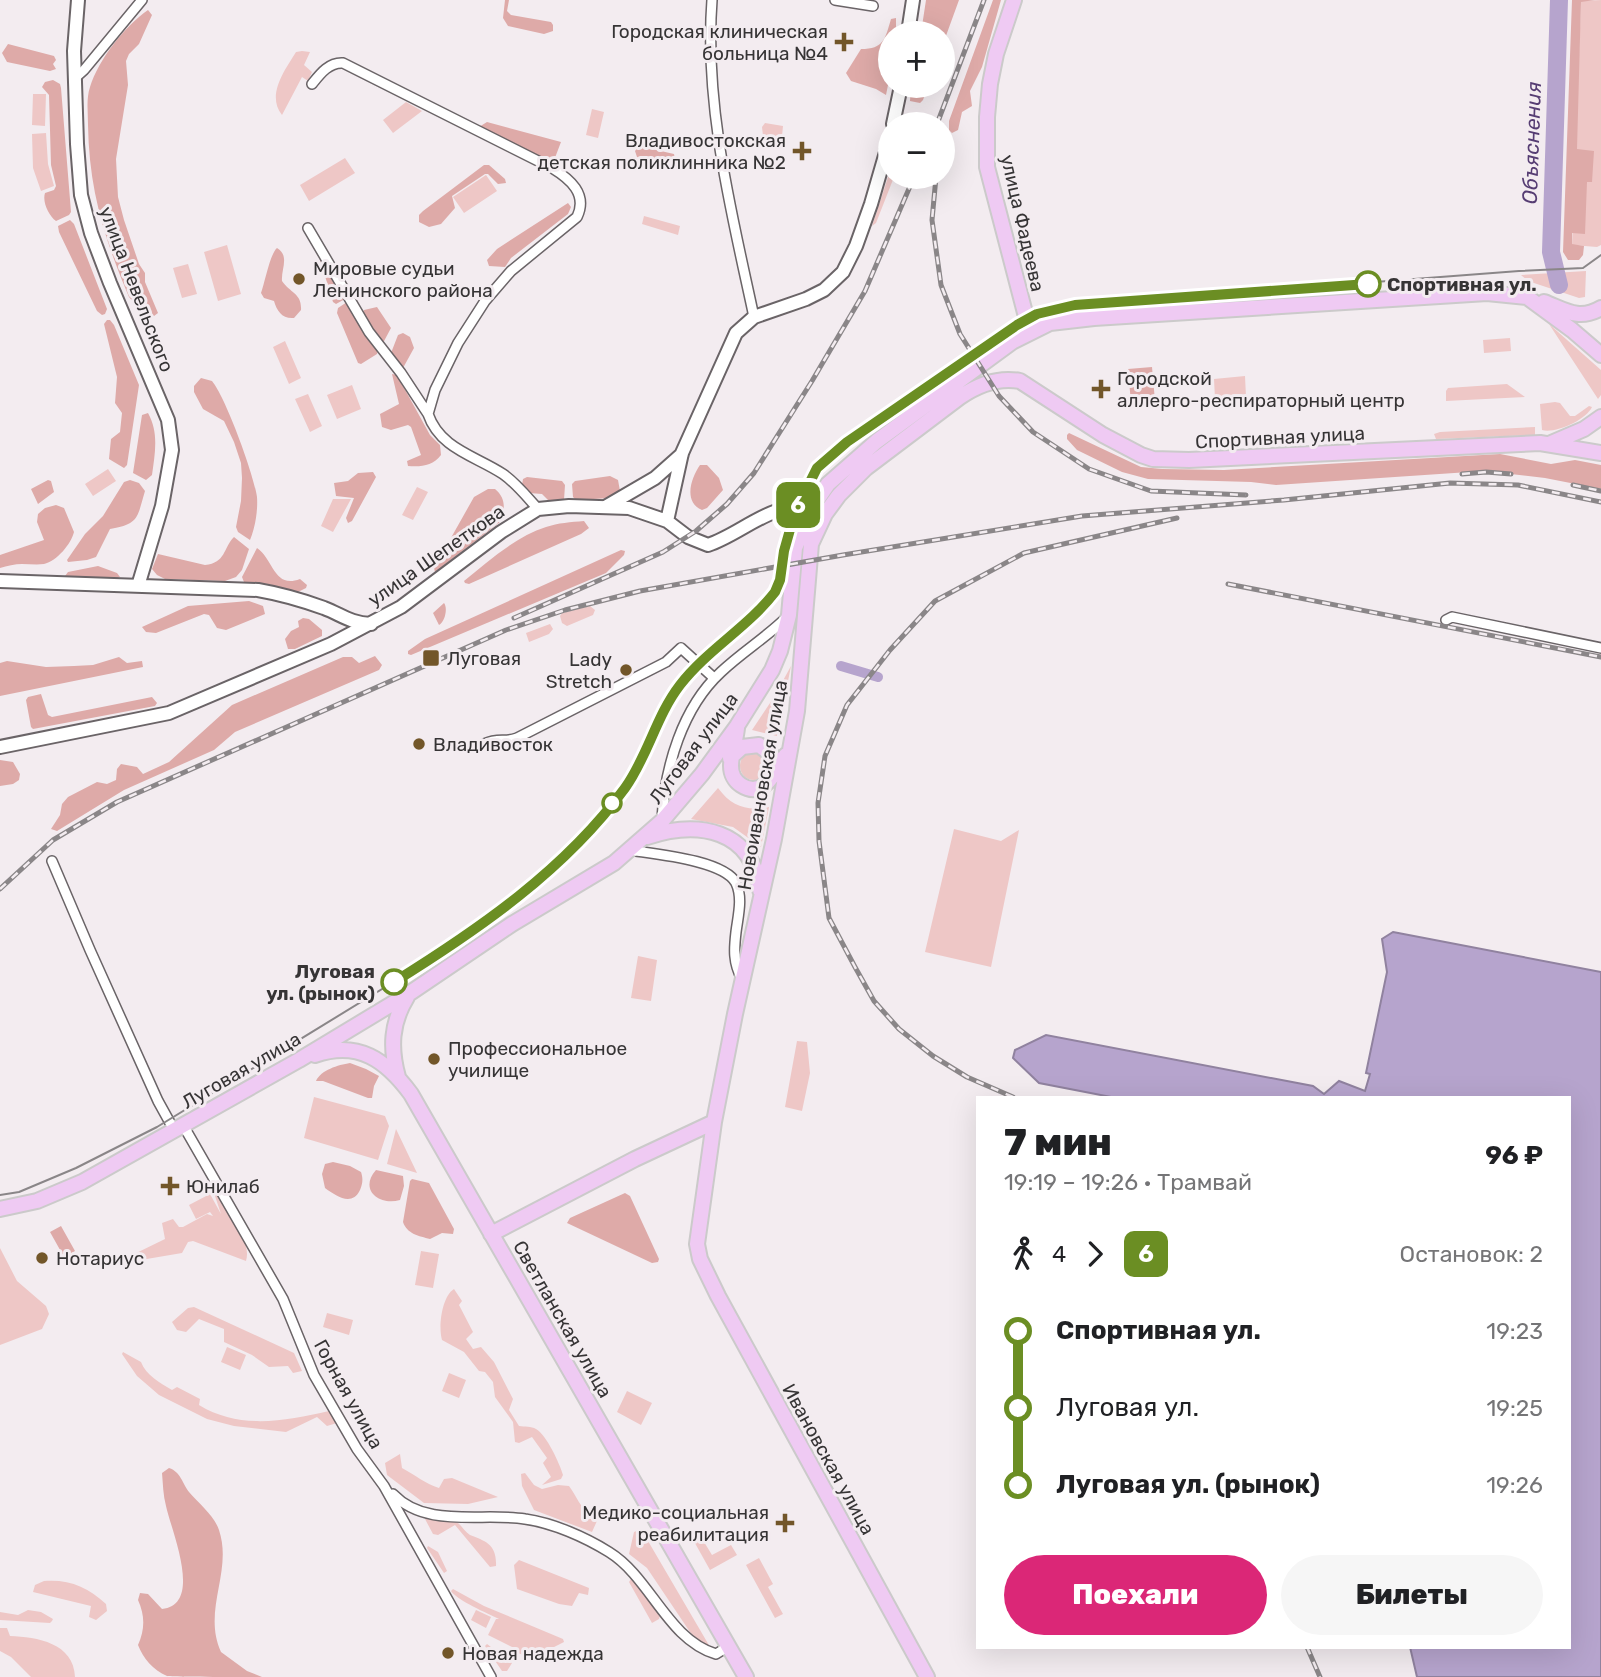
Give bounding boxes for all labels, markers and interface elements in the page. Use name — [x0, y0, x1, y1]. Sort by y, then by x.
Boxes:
place label: Городская клиническая больница №4 — [611, 20, 828, 65]
map controls — [878, 21, 955, 189]
button: + — [878, 21, 955, 98]
marker: Городская клиническая больница №4 — [834, 32, 854, 52]
water label: Объяснения — [1517, 81, 1546, 205]
button: − — [878, 112, 955, 189]
place label: Владивостокская детская поликлинника №2 — [538, 129, 786, 174]
marker: Владивостокская детская поликлинника №2 — [792, 141, 812, 161]
street label: улица Фадеева — [996, 152, 1049, 294]
street label: улица Невельского — [94, 203, 179, 375]
place label: Мировые судьи Ленинского района — [313, 257, 493, 302]
marker: Мировые судьи Ленинского района — [291, 271, 307, 287]
marker: Спортивная ул. — [1355, 271, 1381, 297]
place label: Спортивная ул. — [1387, 273, 1537, 296]
place label: Городской аллерго-респираторный центр — [1117, 367, 1405, 412]
marker: Городской аллерго-респираторный центр — [1091, 379, 1111, 399]
street label: Спортивная улица — [1195, 422, 1365, 453]
line badge: 6 — [775, 482, 821, 528]
text: 6 — [790, 491, 806, 519]
street label: улица Шепеткова — [364, 500, 509, 611]
place label: Луговая — [447, 647, 521, 670]
marker: Луговая — [421, 648, 441, 668]
place label: Lady Stretch — [546, 648, 612, 693]
marker: Lady Stretch — [618, 662, 634, 678]
street label: Новоивановская улица — [733, 678, 792, 892]
street label: Луговая улица — [644, 688, 743, 809]
place label: Владивосток — [433, 733, 553, 756]
marker: Владивосток — [411, 736, 427, 752]
unlabelled marker — [602, 793, 622, 813]
place label: Луговая ул. (рынок) — [266, 960, 375, 1005]
marker: Луговая ул. (рынок) — [381, 969, 407, 995]
street label: Луговая улица — [178, 1027, 305, 1114]
place label: Профессиональное училище — [448, 1037, 627, 1082]
marker: Профессиональное училище — [426, 1051, 442, 1067]
text: 7 мин — [1004, 1119, 1112, 1165]
text: 96 ₽ — [1485, 1140, 1543, 1171]
text: 19:19 – 19:26 · Трамвай — [1004, 1168, 1252, 1196]
place label: Юнилаб — [186, 1175, 260, 1198]
marker: Юнилаб — [160, 1176, 180, 1196]
icon: walk — [1004, 1235, 1042, 1273]
icon: forward — [1076, 1235, 1114, 1273]
street label: Светланская улица — [508, 1237, 617, 1402]
text: 4 — [1052, 1240, 1066, 1268]
text: 6 — [1138, 1240, 1154, 1268]
text: Остановок: 2 — [1400, 1240, 1543, 1268]
place label: Нотариус — [56, 1247, 144, 1270]
marker: Нотариус — [34, 1250, 50, 1266]
text: Спортивная ул. — [1056, 1315, 1261, 1346]
text: 19:23 — [1486, 1317, 1543, 1345]
street label: Горная улица — [309, 1336, 388, 1453]
street label: Ивановская улица — [777, 1380, 880, 1539]
text: Луговая ул. — [1056, 1392, 1199, 1423]
text: 19:25 — [1486, 1394, 1543, 1422]
text: Луговая ул. (рынок) — [1056, 1469, 1320, 1500]
text: 19:26 — [1486, 1471, 1543, 1499]
place label: Медико-социальная реабилитация — [582, 1501, 769, 1546]
marker: Медико-социальная реабилитация — [775, 1513, 795, 1533]
button: Поехали — [1004, 1555, 1267, 1635]
button: Билеты — [1281, 1555, 1543, 1635]
place label: Новая надежда — [462, 1642, 604, 1665]
marker: Новая надежда — [440, 1645, 456, 1661]

